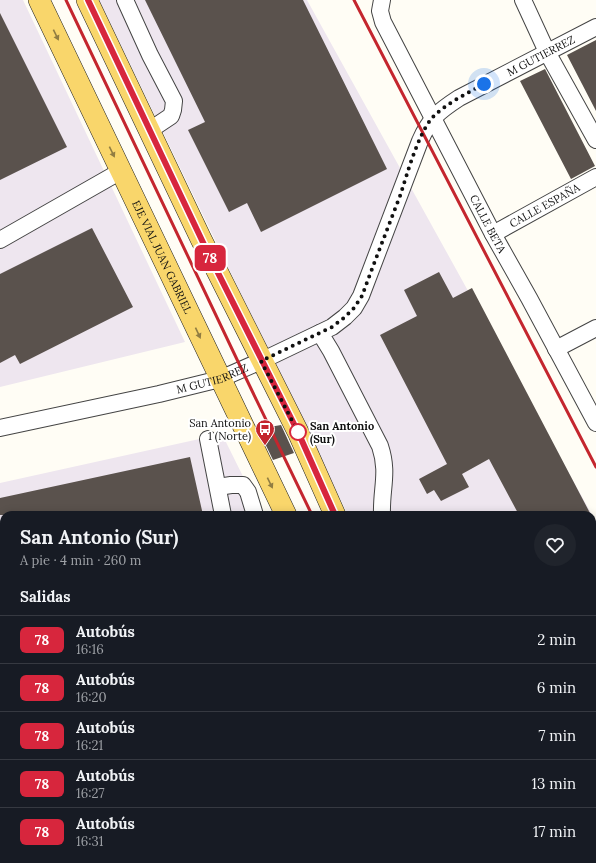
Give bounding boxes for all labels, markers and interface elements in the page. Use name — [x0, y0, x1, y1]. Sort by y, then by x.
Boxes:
one-way arrow — [53, 29, 59, 41]
street label: M GUTIERREZ — [504, 32, 577, 79]
your location — [474, 74, 494, 94]
one-way arrow — [109, 147, 115, 158]
street label: CALLE ESPAÑA — [507, 180, 583, 231]
street label: CALLE BETA — [467, 192, 510, 256]
street label: EJE VIAL JUAN GABRIEL — [129, 198, 196, 316]
line badge: 78 — [192, 245, 228, 271]
text: 78 — [203, 249, 217, 267]
one-way arrow — [195, 327, 201, 338]
street label: M GUTIERREZ — [175, 360, 250, 396]
place label: San Antonio 1 (Norte) — [189, 416, 251, 444]
bus stop icon: San Antonio 1 (Norte) — [254, 418, 276, 446]
place label: San Antonio (Sur) — [310, 419, 374, 447]
marker: San Antonio (Sur) — [289, 423, 307, 441]
one-way arrow — [267, 477, 273, 489]
button: heart — [534, 524, 576, 566]
text: San Antonio (Sur) — [20, 525, 178, 549]
text: A pie · 4 min · 260 m — [20, 552, 141, 569]
text: Salidas — [20, 587, 71, 606]
text: Autobús — [76, 622, 135, 641]
text: 2 min — [537, 630, 576, 649]
text: 78 — [35, 631, 49, 649]
text: 16:16 — [76, 641, 104, 658]
text: Autobús — [76, 670, 135, 689]
text: 6 min — [537, 678, 576, 697]
text: 78 — [35, 679, 49, 697]
text: 16:20 — [76, 689, 107, 706]
text: Autobús — [76, 718, 135, 737]
text: 7 min — [538, 726, 576, 745]
text: 78 — [35, 727, 49, 745]
text: 16:21 — [76, 737, 103, 754]
text: Autobús — [76, 766, 135, 785]
text: 13 min — [532, 774, 576, 793]
text: 78 — [35, 775, 49, 793]
text: 16:27 — [76, 785, 104, 802]
text: Autobús — [76, 814, 135, 833]
text: 17 min — [533, 822, 576, 841]
text: 78 — [35, 823, 49, 841]
text: 16:31 — [76, 833, 103, 850]

